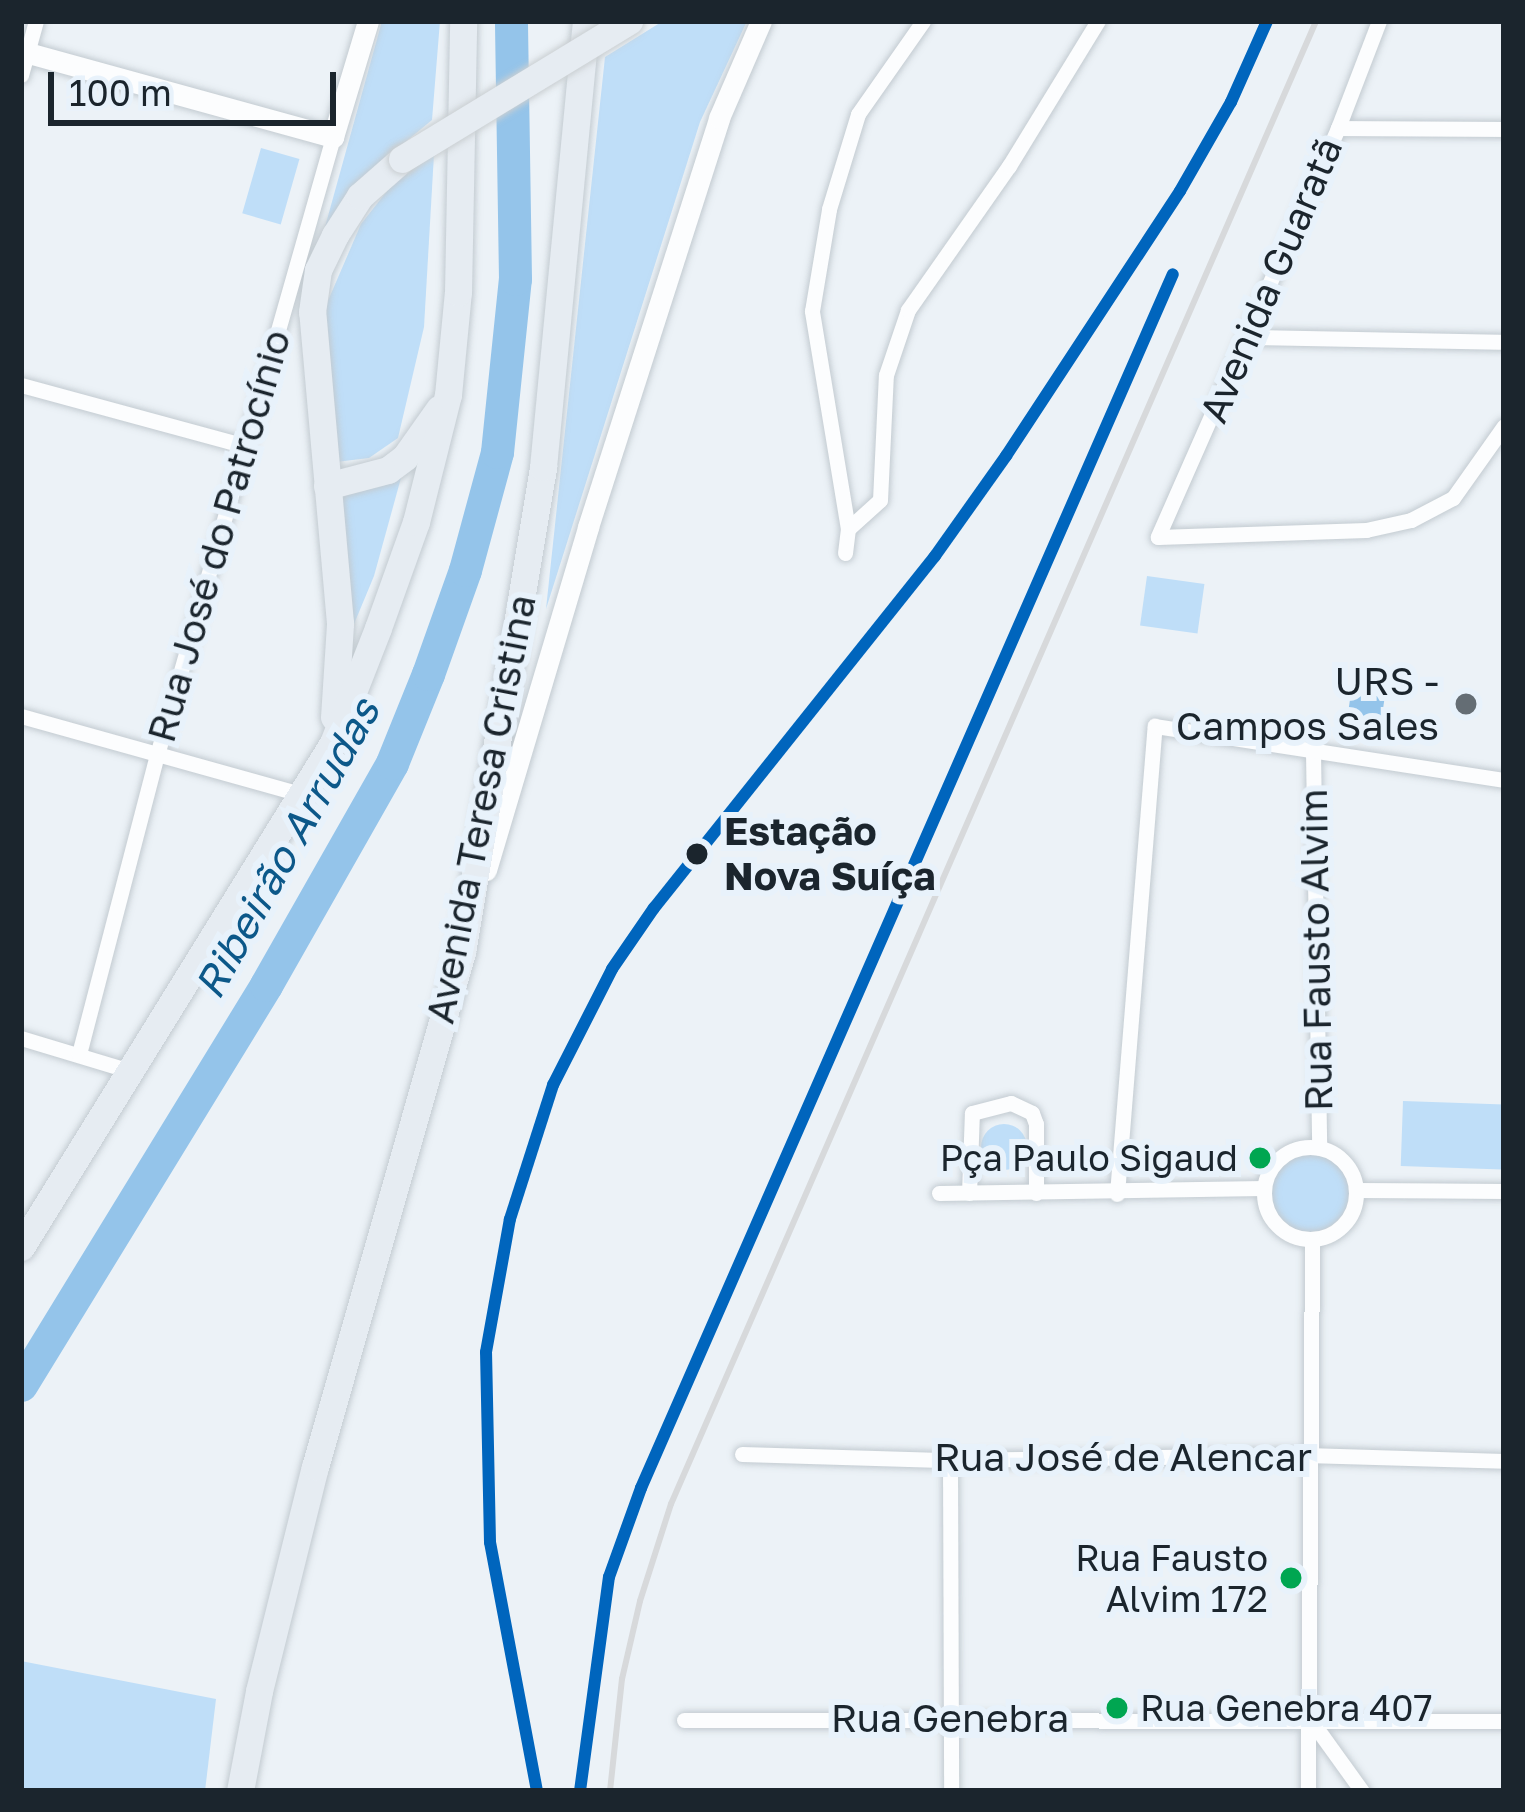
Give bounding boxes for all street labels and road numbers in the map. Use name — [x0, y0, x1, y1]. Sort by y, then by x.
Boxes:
street label: Avenida Guaratã — [1190, 131, 1352, 429]
street label: Rua José do Patrocínio — [138, 325, 300, 747]
street label: Avenida Teresa Cristina — [416, 591, 546, 1027]
street label: Rua Fausto Alvim — [1290, 788, 1342, 1112]
street label: Rua José de Alencar — [934, 1434, 1312, 1480]
street label: Rua Genebra — [831, 1695, 1069, 1741]

